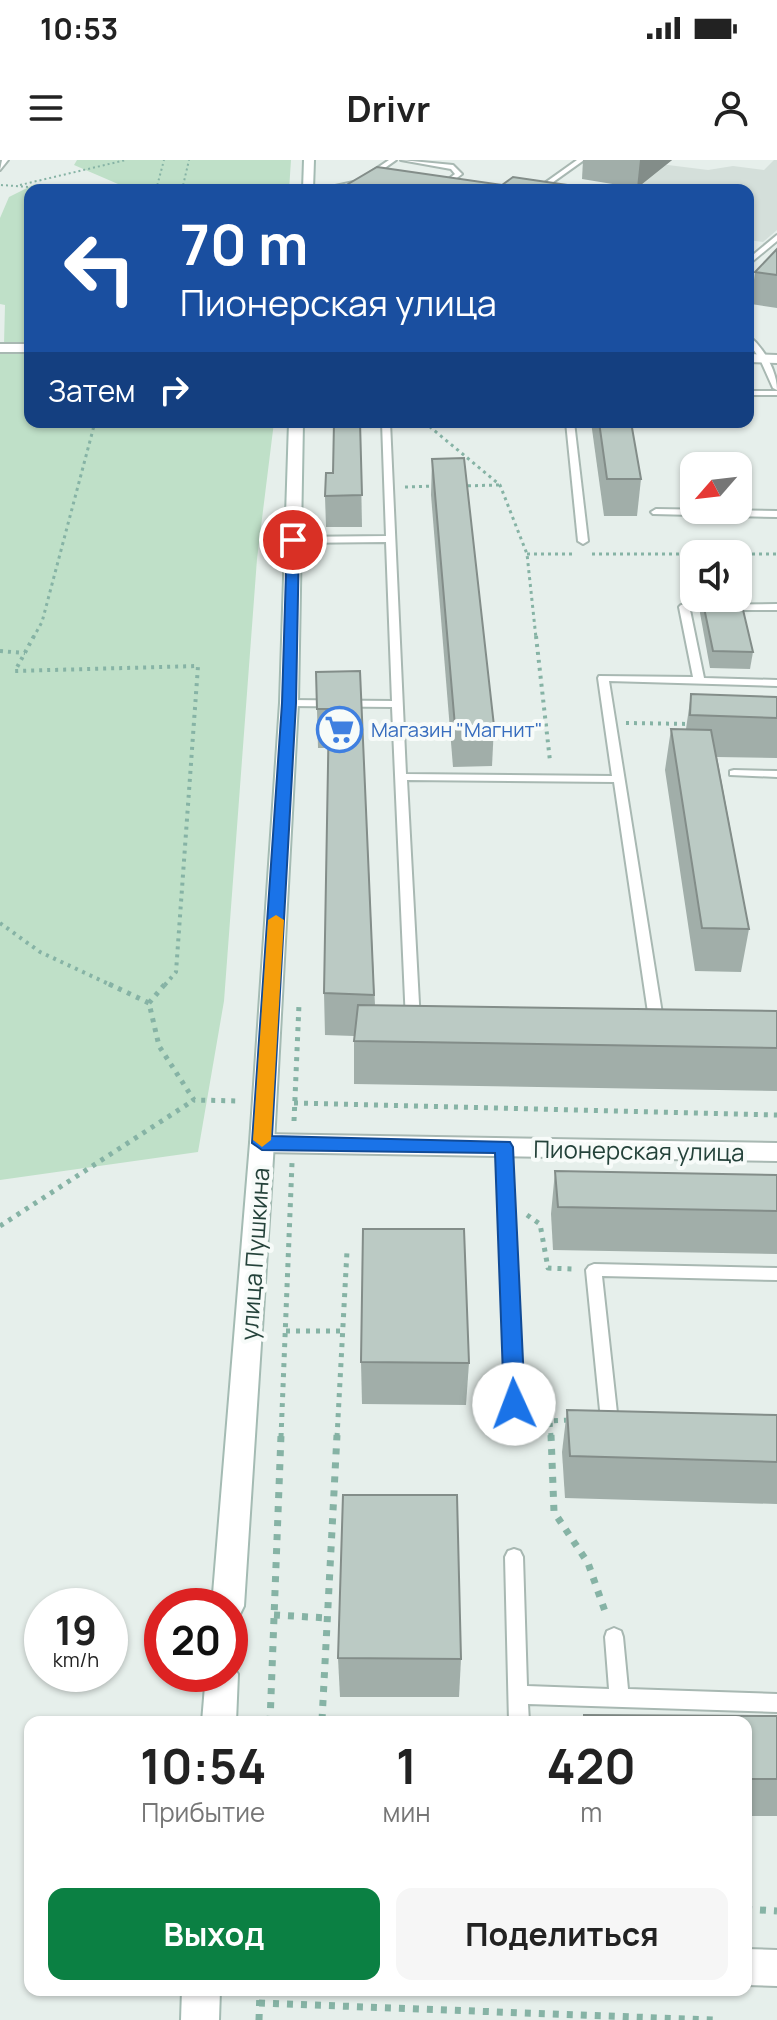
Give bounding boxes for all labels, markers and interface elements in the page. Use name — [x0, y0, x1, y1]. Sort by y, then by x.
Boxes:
text: 10:53 — [40, 8, 118, 49]
text: Drivr — [347, 84, 430, 133]
icon: menu — [24, 86, 68, 130]
icon: person — [709, 86, 753, 130]
text: 70 m — [180, 205, 308, 282]
icon: left — [48, 216, 152, 320]
text: Пионерская улица — [180, 278, 497, 327]
icon: right — [152, 368, 196, 412]
text: Затем — [48, 370, 136, 411]
north arrow — [680, 452, 752, 524]
map controls — [680, 452, 752, 612]
pin — [259, 506, 327, 574]
icon: arrive — [271, 518, 315, 562]
button: sound — [680, 540, 752, 612]
supermarket icon: Магазин "Магнит" — [316, 705, 364, 753]
place label: Магазин "Магнит" — [371, 716, 543, 743]
street label: Пионерская улица — [533, 1132, 745, 1168]
street label: улица Пушкина — [232, 1166, 276, 1342]
position arrow — [472, 1362, 556, 1446]
speed limit sign: 20 — [144, 1588, 248, 1692]
text: 19 — [55, 1602, 97, 1657]
text: km/h — [53, 1646, 99, 1673]
text: 10:54 — [140, 1733, 266, 1798]
text: 1 — [396, 1733, 417, 1798]
text: 420 — [547, 1733, 636, 1798]
text: Прибытие — [141, 1794, 265, 1830]
text: мин — [382, 1794, 431, 1830]
text: m — [580, 1794, 602, 1830]
button: Выход — [48, 1888, 380, 1980]
button: Поделиться — [396, 1888, 728, 1980]

